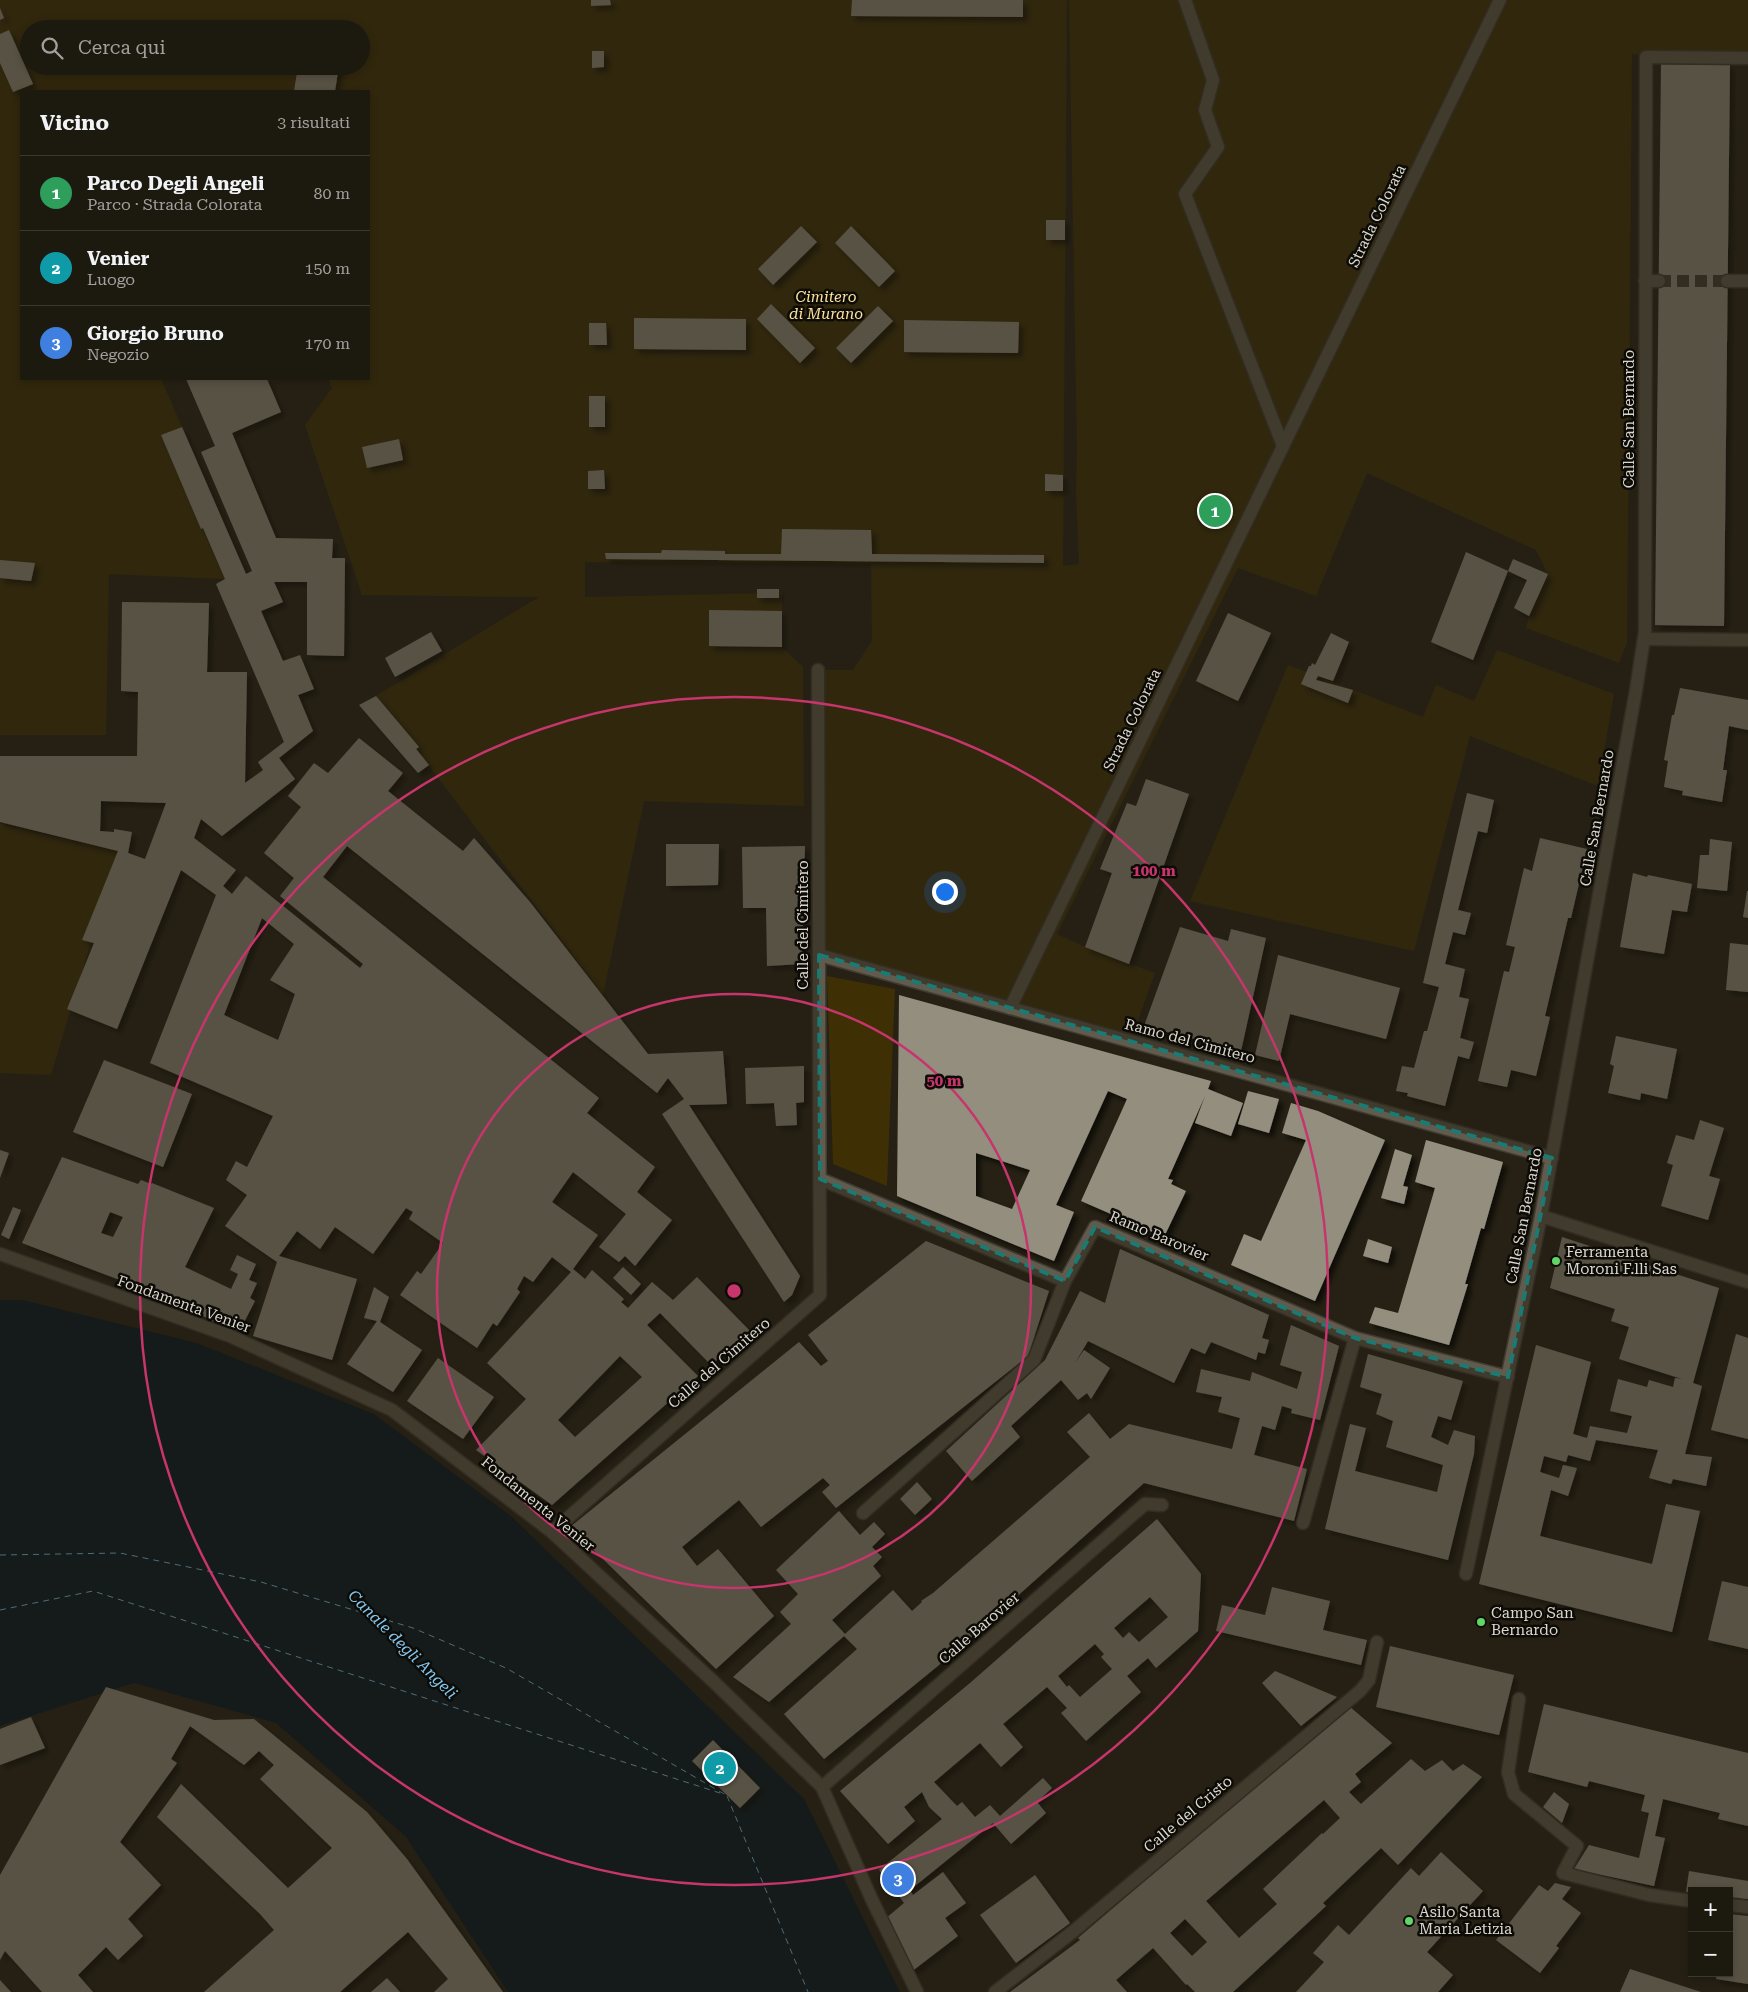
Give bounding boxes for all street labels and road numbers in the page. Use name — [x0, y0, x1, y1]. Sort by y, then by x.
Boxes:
street label: Strada Colorata — [1344, 162, 1410, 270]
street label: Calle San Bernardo — [1620, 350, 1638, 488]
street label: Strada Colorata — [1099, 666, 1165, 774]
street label: Calle San Bernardo — [1576, 748, 1618, 888]
street label: Calle del Cimitero — [794, 860, 812, 990]
street label: Ramo del Cimitero — [1123, 1015, 1257, 1067]
street label: Calle San Bernardo — [1502, 1146, 1546, 1286]
street label: Ramo Barovier — [1107, 1207, 1211, 1265]
street label: Fondamenta Venier — [115, 1271, 253, 1337]
street label: Calle del Cimitero — [664, 1314, 774, 1412]
street label: Fondamenta Venier — [478, 1453, 598, 1555]
street label: Calle Barovier — [935, 1588, 1023, 1668]
street label: Calle del Cristo — [1140, 1772, 1236, 1856]

